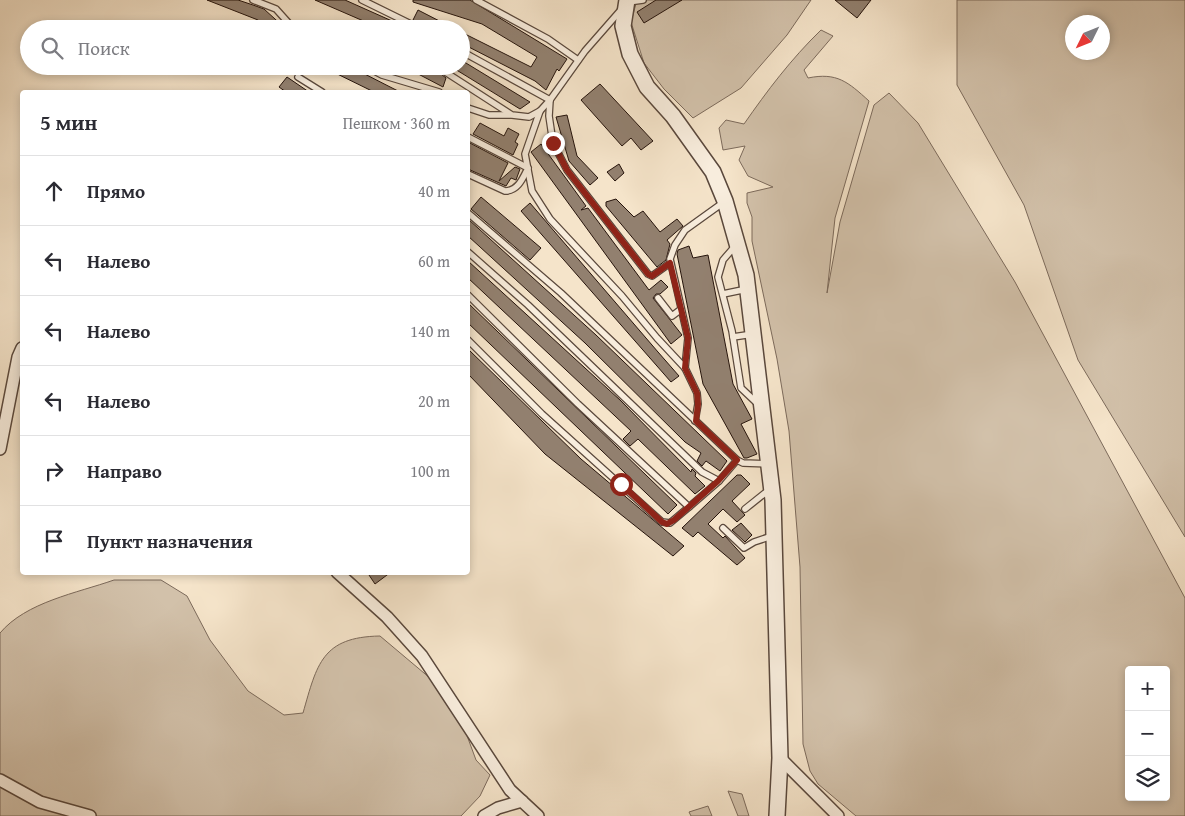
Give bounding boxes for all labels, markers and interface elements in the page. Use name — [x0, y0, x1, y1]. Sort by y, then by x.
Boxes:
north arrow — [1065, 15, 1110, 60]
search box — [20, 20, 470, 75]
icon: search — [38, 34, 66, 62]
text: Поиск — [78, 34, 130, 62]
text: 5 мин — [40, 107, 97, 138]
text: Пешком · 360 m — [343, 111, 450, 135]
route end — [542, 132, 565, 155]
icon: ahead — [40, 177, 68, 205]
text: Прямо — [87, 177, 145, 205]
text: 40 m — [418, 179, 450, 203]
icon: left — [40, 247, 68, 275]
text: Налево — [87, 247, 150, 275]
text: 60 m — [418, 249, 450, 273]
icon: left — [40, 317, 68, 345]
text: Налево — [87, 317, 150, 345]
text: 140 m — [410, 319, 450, 343]
icon: left — [40, 387, 68, 415]
text: Налево — [87, 387, 150, 415]
text: 20 m — [418, 389, 450, 413]
icon: right — [40, 457, 68, 485]
text: Направо — [87, 457, 162, 485]
text: 100 m — [410, 459, 450, 483]
route start — [610, 473, 633, 496]
icon: arrive — [40, 527, 68, 555]
text: Пункт назначения — [87, 527, 253, 555]
map controls — [1125, 666, 1170, 801]
button: + — [1125, 666, 1170, 711]
button: − — [1125, 711, 1170, 756]
button: layers — [1125, 756, 1170, 801]

